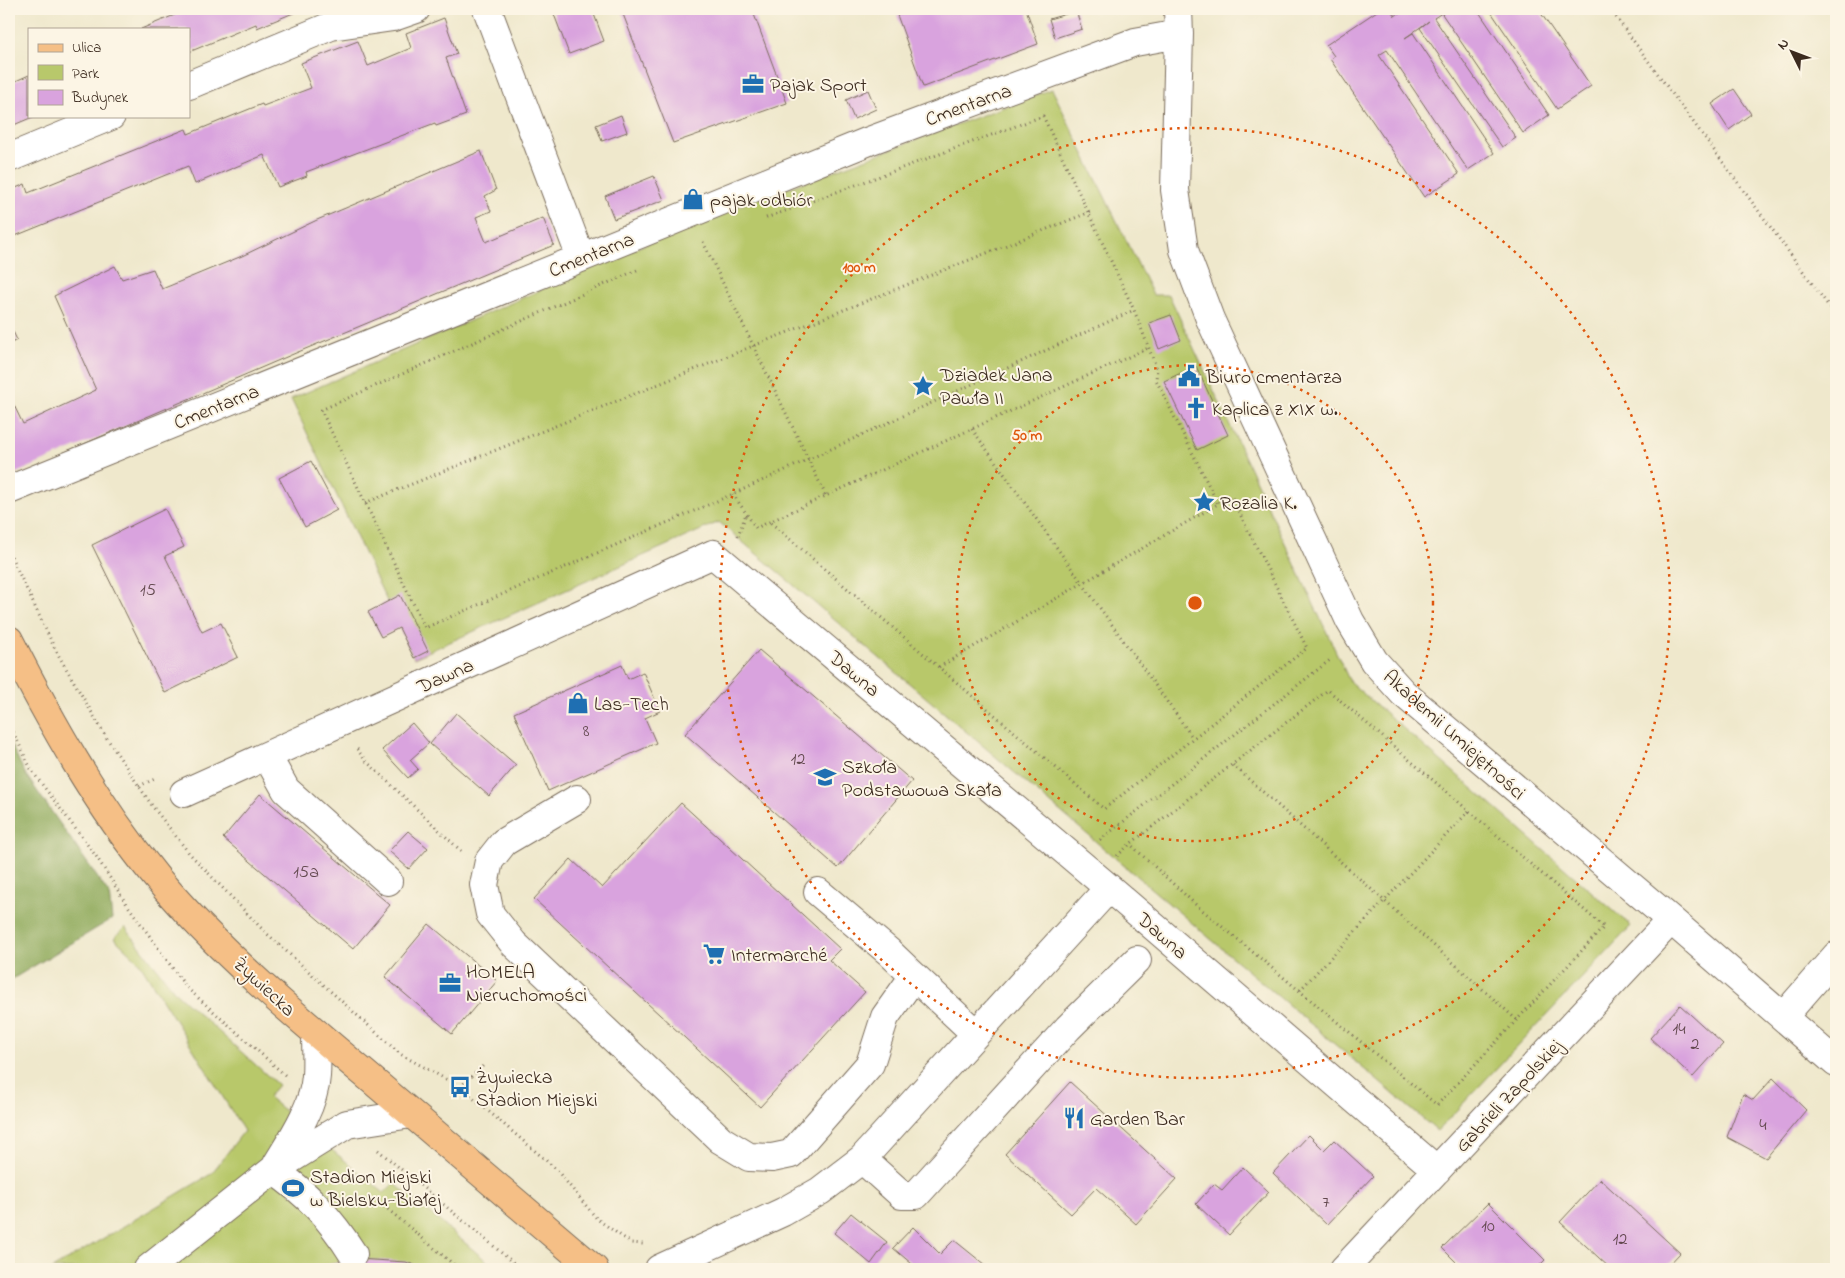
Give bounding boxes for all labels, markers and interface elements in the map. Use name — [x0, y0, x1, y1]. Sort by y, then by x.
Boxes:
legend — [28, 28, 190, 118]
north arrow — [1768, 28, 1818, 78]
text: N — [1772, 34, 1794, 55]
text: Ulica — [72, 37, 101, 59]
text: Park — [72, 63, 100, 85]
office icon: Pajak Sport — [740, 71, 766, 97]
place label: Pajak Sport — [770, 72, 867, 101]
street label: Cmentarna — [922, 77, 1016, 135]
text: Budynek — [71, 87, 129, 110]
shop icon: pajak odbiór — [680, 186, 706, 212]
place label: pajak odbiór — [710, 187, 813, 216]
street label: Cmentarna — [545, 226, 639, 287]
text: 100 m — [842, 257, 876, 279]
place label: Dziadek Jana Pawła II — [939, 362, 1053, 414]
public building icon: Biuro cmentarza — [1176, 363, 1202, 389]
place label: Biuro cmentarza — [1205, 364, 1342, 393]
place icon: Dziadek Jana Pawła II — [910, 373, 936, 399]
street label: Cmentarna — [170, 378, 264, 439]
church icon: Kaplica z XIX w. — [1183, 395, 1209, 421]
place label: Kaplica z XIX w. — [1212, 396, 1338, 425]
text: 50 m — [1012, 425, 1043, 447]
place icon: Rozalia K. — [1191, 489, 1217, 515]
place label: Rozalia K. — [1220, 490, 1297, 519]
house number: 15 — [140, 578, 156, 604]
centre of rings — [1186, 594, 1204, 612]
street label: Dawna — [821, 644, 885, 705]
street label: Dawna — [412, 652, 479, 703]
street label: Akademii Umiejętności — [1376, 664, 1531, 808]
shop icon: Las-Tech — [565, 690, 591, 716]
place label: Las-Tech — [594, 691, 669, 720]
house number: 8 — [583, 719, 590, 745]
house number: 12 — [791, 747, 805, 773]
place label: Szkoła Podstawowa Skała — [842, 754, 1002, 806]
school or university icon: Szkoła Podstawowa Skała — [812, 764, 838, 790]
house number: 15a — [293, 860, 319, 886]
street label: Dawna — [1129, 906, 1193, 967]
supermarket icon: Intermarché — [701, 941, 727, 967]
place label: Intermarché — [731, 942, 827, 971]
street label: Żywiecka — [225, 951, 301, 1025]
place label: HOMELA Nieruchomości — [466, 959, 587, 1011]
office icon: HOMELA Nieruchomości — [437, 970, 463, 996]
house number: 14 — [1672, 1017, 1686, 1043]
house number: 2 — [1691, 1032, 1700, 1058]
street label: Gabrieli Zapolskiej — [1449, 1033, 1571, 1160]
place label: Żywiecka Stadion Miejski — [476, 1064, 598, 1116]
bus stop icon: Żywiecka Stadion Miejski — [447, 1074, 473, 1100]
restaurant icon: Garden Bar — [1061, 1105, 1087, 1131]
place label: Garden Bar — [1090, 1106, 1186, 1135]
house number: 4 — [1759, 1113, 1767, 1139]
place label: Stadion Miejski w Bielsku-Białej — [310, 1164, 442, 1216]
sports icon: Stadion Miejski w Bielsku-Białej — [280, 1175, 306, 1201]
house number: 7 — [1322, 1190, 1330, 1216]
house number: 10 — [1481, 1214, 1495, 1240]
house number: 12 — [1613, 1227, 1627, 1253]

